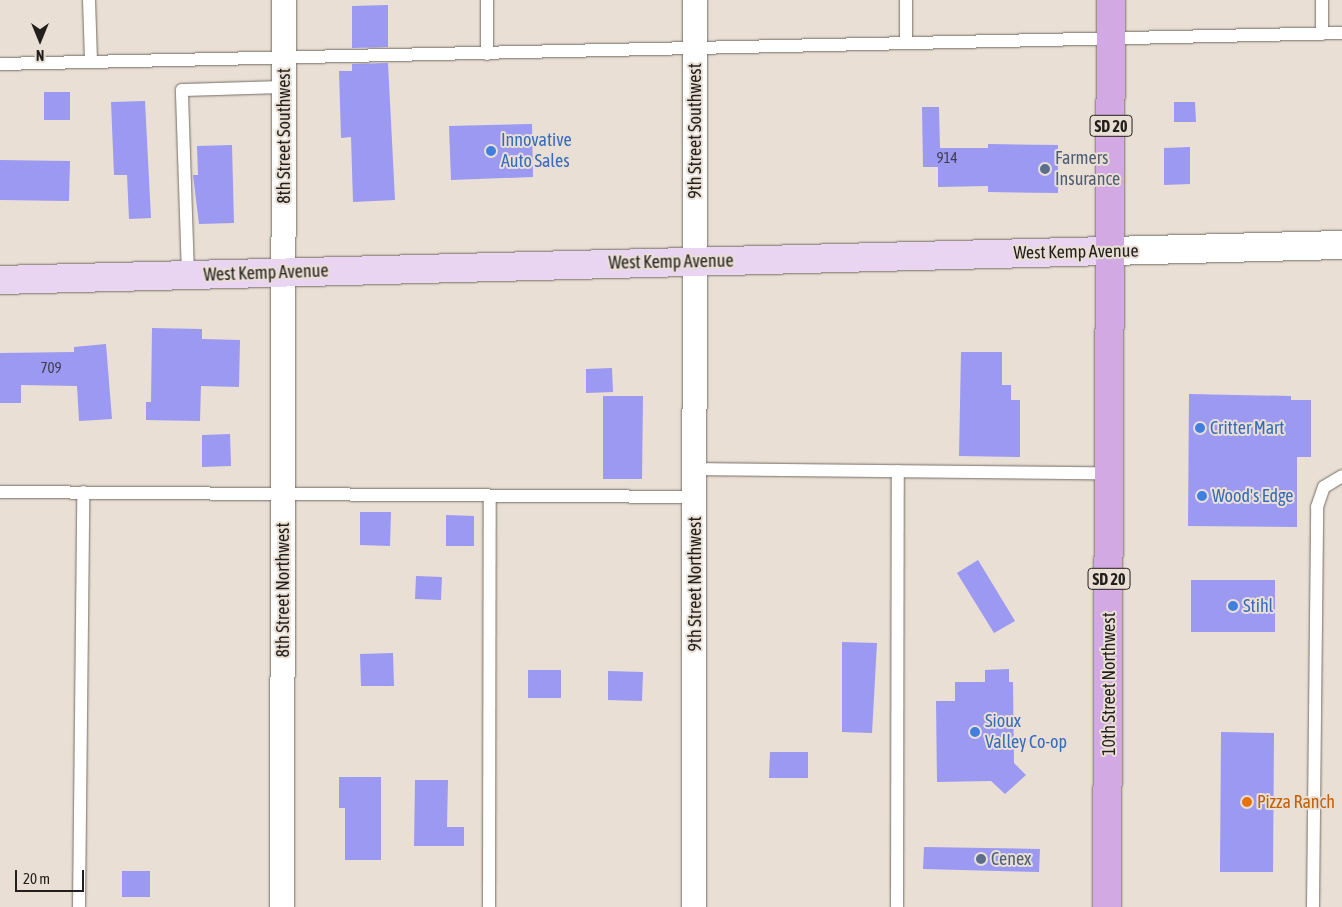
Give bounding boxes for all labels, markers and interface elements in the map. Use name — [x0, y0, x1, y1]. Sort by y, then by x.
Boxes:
north arrow — [15, 15, 65, 65]
text: N — [36, 47, 44, 63]
street label: 9th Street Southwest — [684, 63, 706, 199]
street label: 8th Street Southwest — [273, 68, 295, 204]
road number: SD 20 — [1088, 112, 1134, 140]
place label: Innovative Auto Sales — [501, 130, 572, 172]
marker: Innovative Auto Sales — [485, 145, 497, 157]
place label: Farmers Insurance — [1055, 148, 1120, 190]
house number: 914 — [936, 149, 958, 167]
marker: Farmers Insurance — [1039, 163, 1051, 175]
street label: West Kemp Avenue — [1013, 240, 1139, 264]
street label: West Kemp Avenue — [608, 250, 734, 274]
street label: West Kemp Avenue — [203, 260, 329, 286]
house number: 709 — [40, 359, 62, 377]
place label: Critter Mart — [1210, 417, 1284, 439]
marker: Critter Mart — [1194, 422, 1206, 434]
place label: Wood's Edge — [1212, 485, 1293, 507]
marker: Wood's Edge — [1196, 490, 1208, 502]
street label: 9th Street Northwest — [684, 516, 706, 652]
street label: 8th Street Northwest — [272, 522, 294, 658]
road number: SD 20 — [1086, 566, 1132, 592]
place label: Stihl — [1243, 595, 1273, 617]
marker: Stihl — [1227, 600, 1239, 612]
street label: 10th Street Northwest — [1098, 612, 1120, 756]
place label: Sioux Valley Co-op — [985, 711, 1067, 754]
marker: Sioux Valley Co-op — [969, 726, 981, 738]
place label: Pizza Ranch — [1257, 791, 1335, 813]
marker: Pizza Ranch — [1241, 796, 1253, 808]
place label: Cenex — [991, 848, 1031, 870]
marker: Cenex — [975, 853, 987, 865]
scale bar — [18, 860, 86, 892]
text: 20 m — [23, 870, 50, 887]

